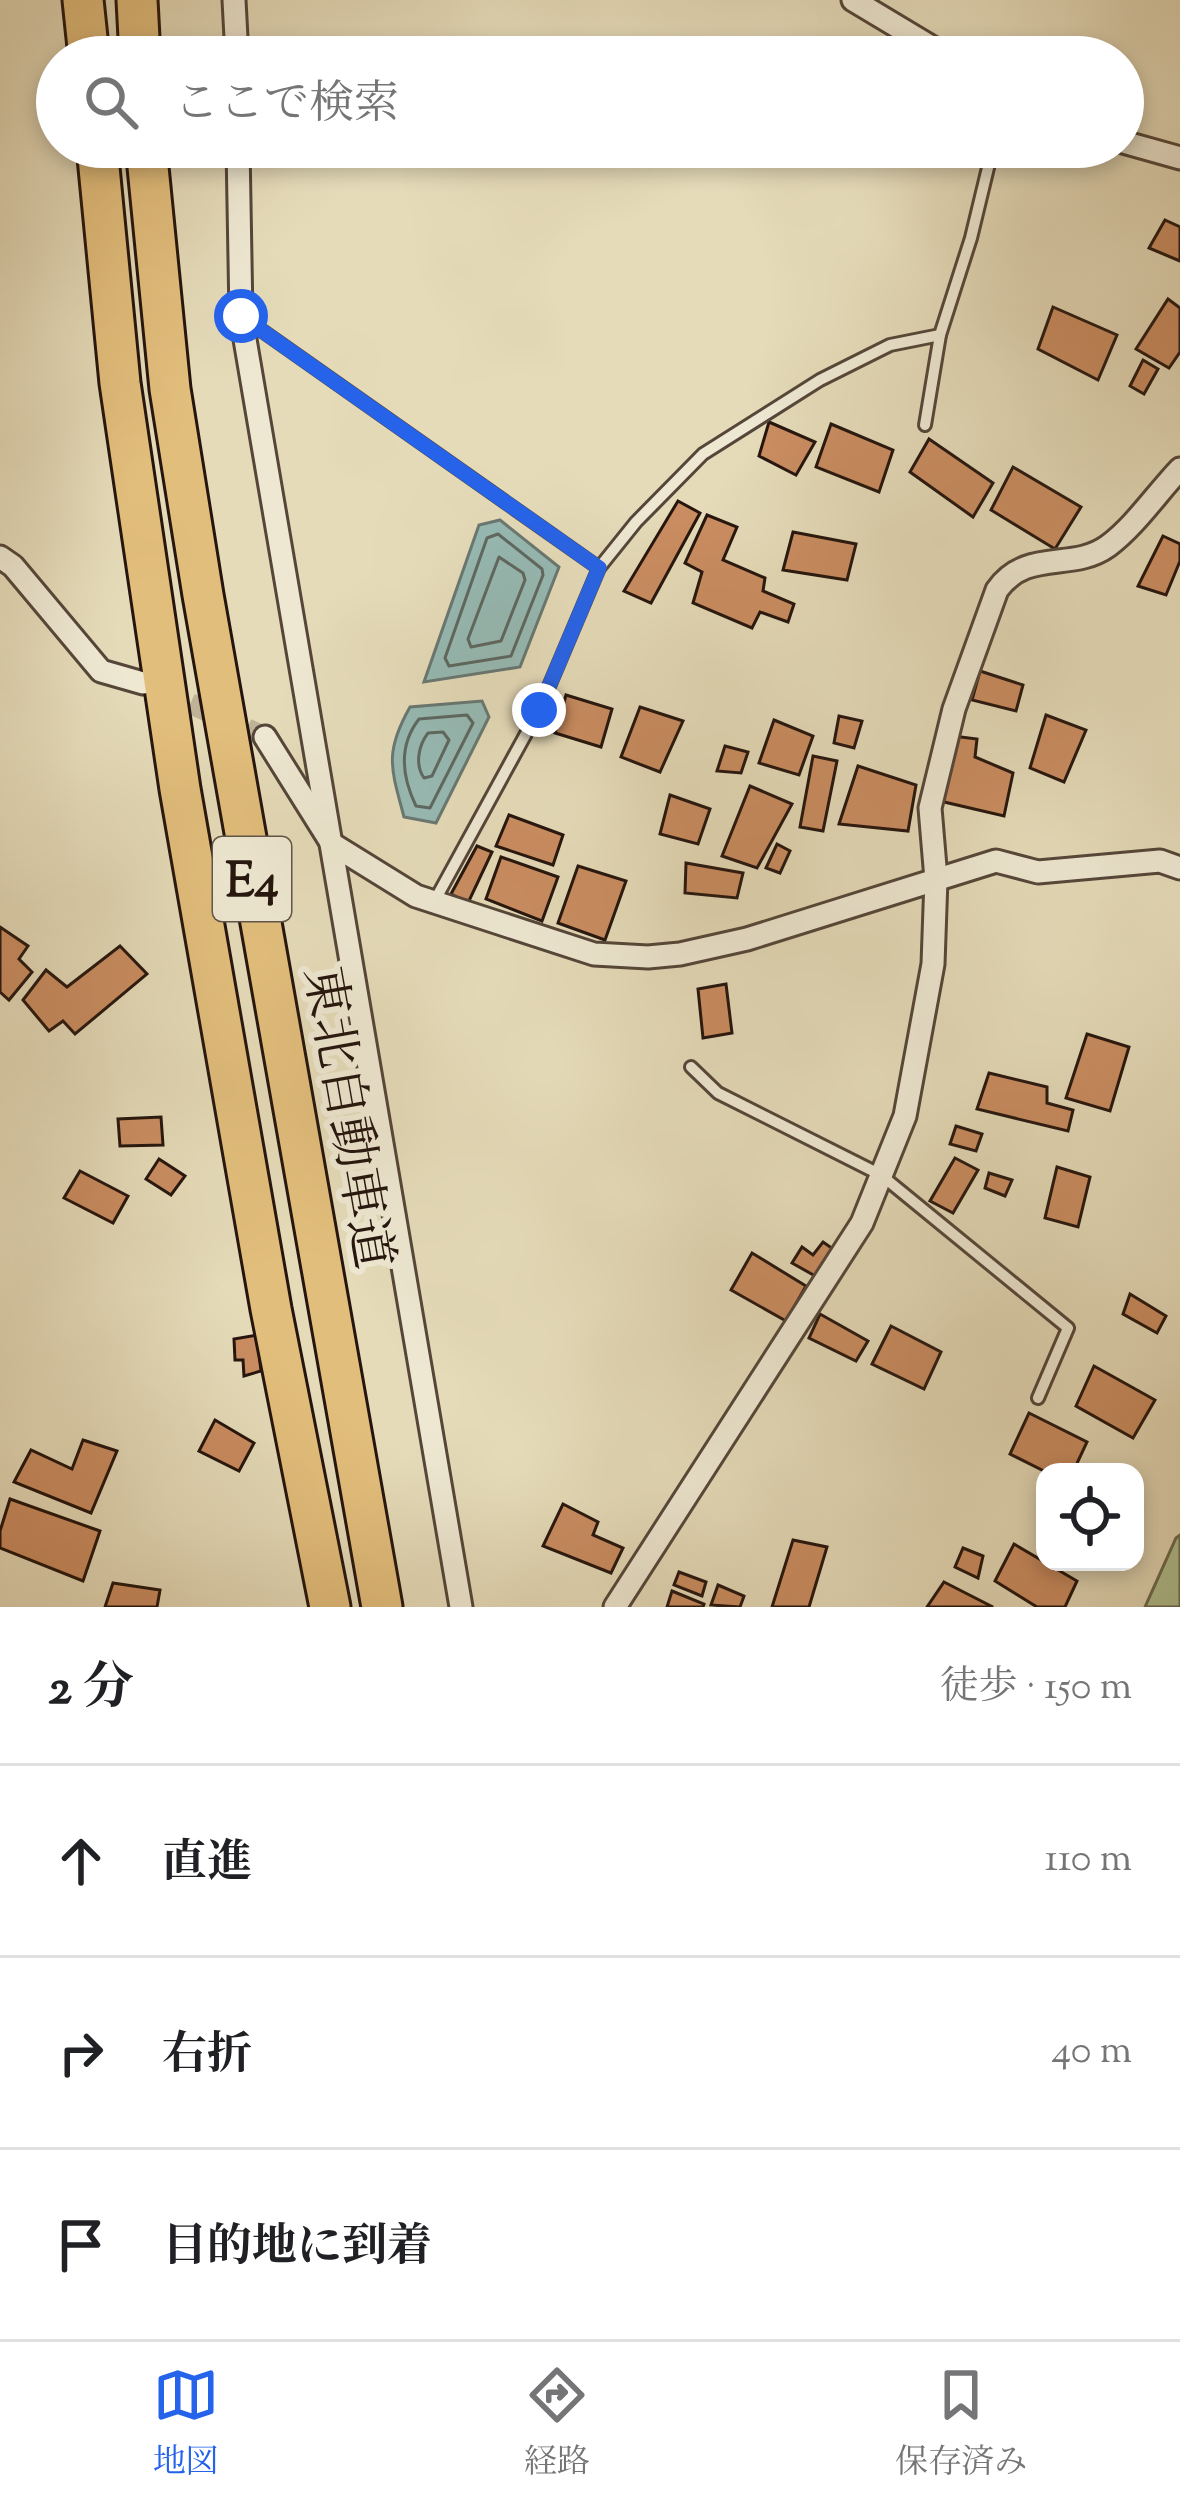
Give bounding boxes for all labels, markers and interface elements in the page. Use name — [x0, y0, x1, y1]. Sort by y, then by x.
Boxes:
search box — [36, 36, 1144, 168]
icon: search — [78, 69, 144, 135]
text: ここで検索 — [174, 74, 399, 139]
route start — [214, 289, 268, 343]
route end — [512, 683, 566, 737]
road number: E4 — [213, 837, 291, 921]
street label: 東北自動車道 — [282, 961, 407, 1275]
map controls — [1036, 1463, 1144, 1571]
button: locate — [1036, 1463, 1144, 1571]
text: 2 分 — [48, 1654, 134, 1727]
text: 徒歩 · 150 m — [940, 1661, 1132, 1717]
icon: ahead — [48, 1828, 114, 1894]
text: 直進 — [162, 1833, 252, 1898]
text: 110 m — [1045, 1833, 1132, 1889]
icon: right — [48, 2020, 114, 2086]
text: 右折 — [162, 2025, 252, 2090]
text: 40 m — [1052, 2025, 1132, 2081]
icon: arrive — [48, 2212, 114, 2278]
text: 目的地に到着 — [162, 2217, 432, 2282]
tab: 地図 — [153, 2362, 219, 2488]
tab: 経路 — [524, 2362, 590, 2488]
tab: 保存済み — [895, 2362, 1027, 2488]

